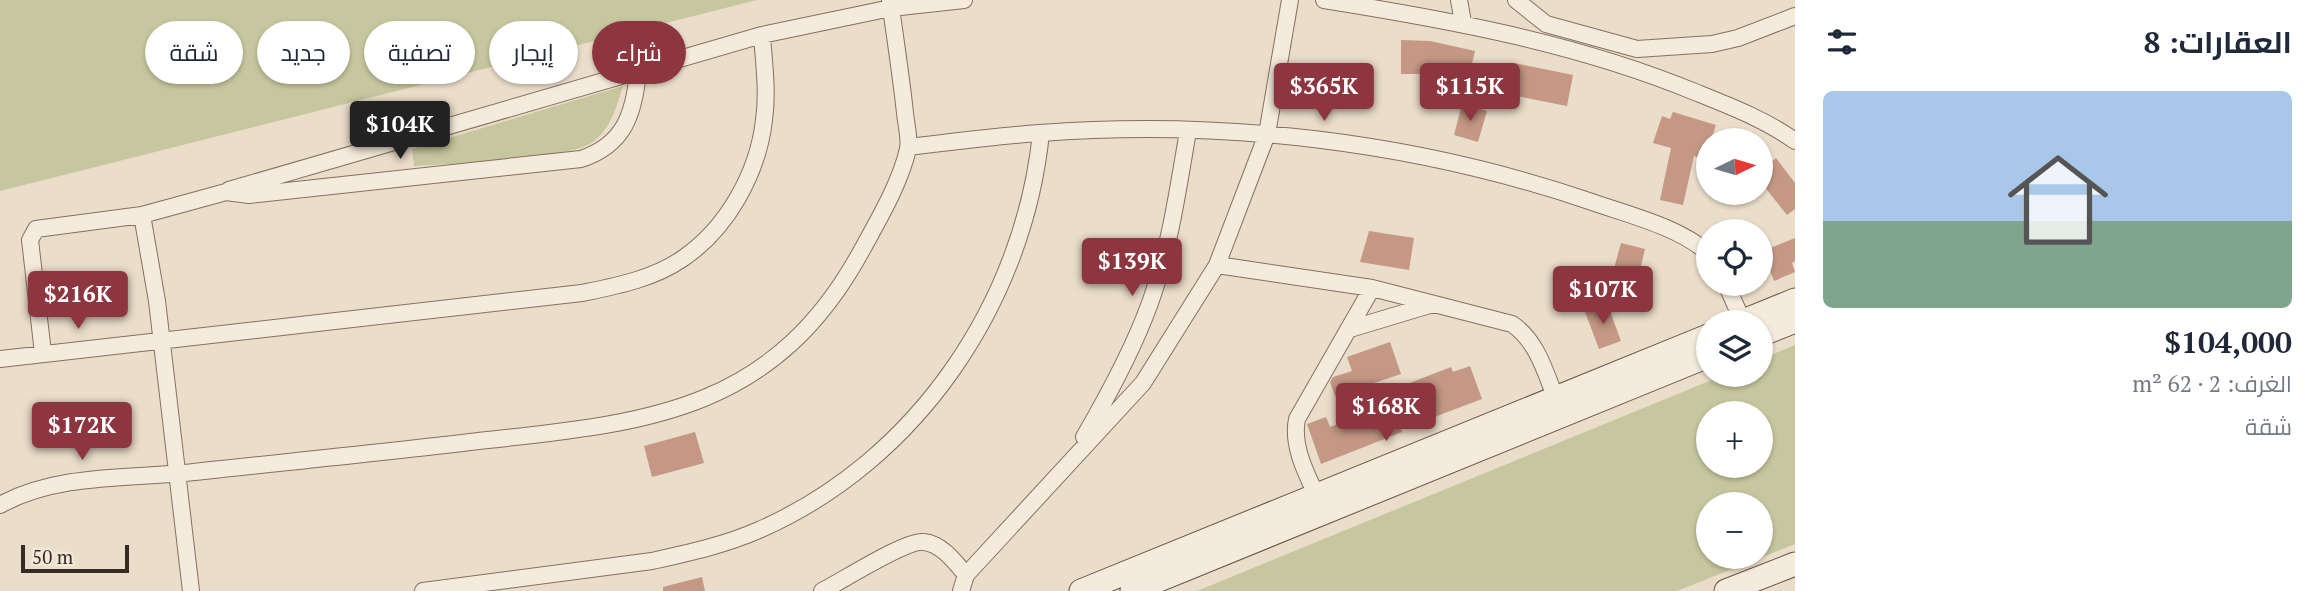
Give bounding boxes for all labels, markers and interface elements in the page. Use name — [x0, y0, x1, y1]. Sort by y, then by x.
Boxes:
chip: شقة — [145, 21, 243, 84]
chip: جديد — [257, 21, 350, 84]
chip: تصفية — [364, 21, 475, 84]
chip: إيجار — [489, 21, 578, 84]
chip: شراء — [592, 21, 686, 84]
text: العقارات: 8 — [2143, 22, 2292, 62]
icon: filters — [1823, 23, 1861, 61]
pin: $365K — [1275, 64, 1373, 123]
pin: $115K — [1421, 64, 1519, 123]
text: $365K — [1290, 70, 1358, 101]
text: $115K — [1436, 70, 1504, 101]
pin: $104K — [351, 102, 449, 161]
text: $104K — [366, 108, 434, 139]
north arrow — [1696, 128, 1773, 205]
map controls — [1696, 128, 1773, 569]
icon: home — [1995, 137, 2121, 263]
button: locate — [1696, 219, 1773, 296]
pin: $139K — [1083, 238, 1181, 298]
text: $139K — [1098, 245, 1166, 276]
pin: $107K — [1554, 266, 1652, 326]
pin: $216K — [29, 272, 127, 331]
text: $107K — [1569, 273, 1637, 304]
text: $216K — [44, 278, 112, 309]
button: layers — [1696, 310, 1773, 387]
text: $104,000 — [2164, 322, 2292, 362]
text: الغرف: 2 · 62 m² — [2132, 368, 2292, 399]
pin: $168K — [1337, 384, 1435, 443]
text: $168K — [1352, 390, 1420, 421]
button: + — [1696, 401, 1773, 478]
pin: $172K — [33, 402, 131, 462]
text: $172K — [48, 409, 116, 440]
text: شقة — [2245, 411, 2292, 442]
button: − — [1696, 492, 1773, 569]
scale bar — [21, 542, 130, 574]
text: 50 m — [32, 544, 73, 569]

